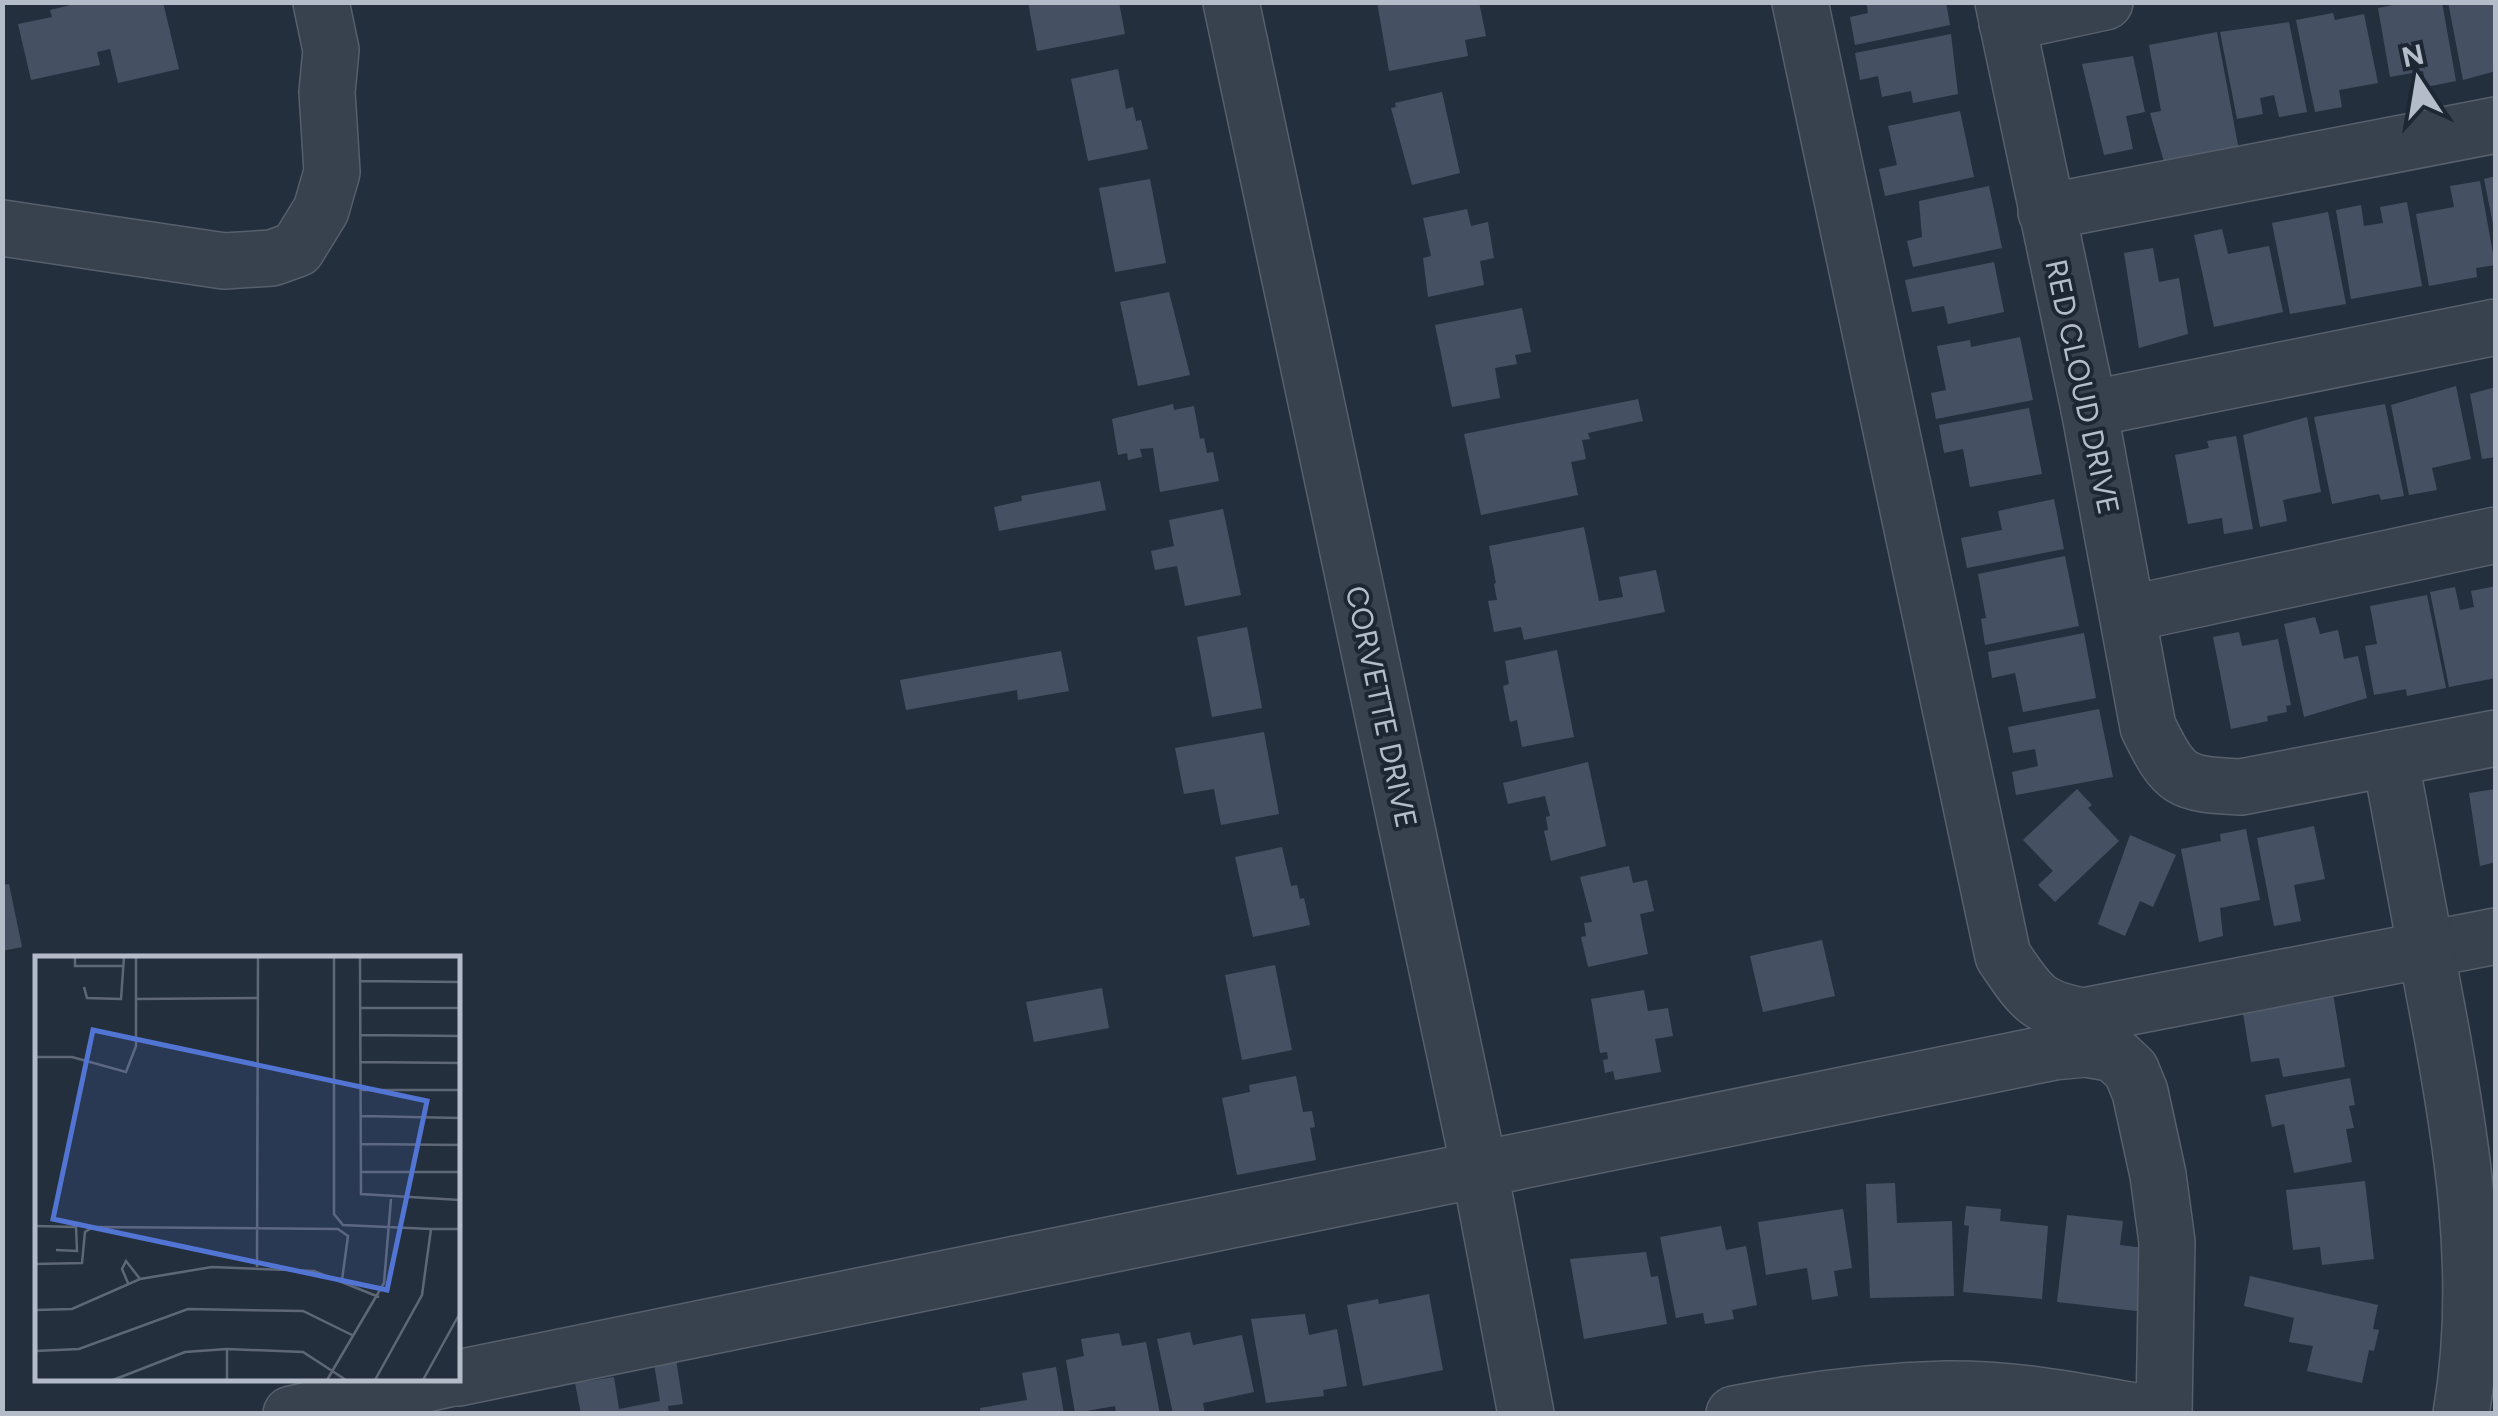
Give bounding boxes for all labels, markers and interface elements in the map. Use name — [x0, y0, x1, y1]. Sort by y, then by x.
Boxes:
north arrow — [2368, 30, 2468, 130]
text: N — [2399, 37, 2427, 74]
street label: RED CLOUD DRIVE — [2037, 256, 2128, 518]
street label: CORVETTE DRIVE — [1338, 582, 1425, 831]
inset map — [35, 956, 460, 1381]

